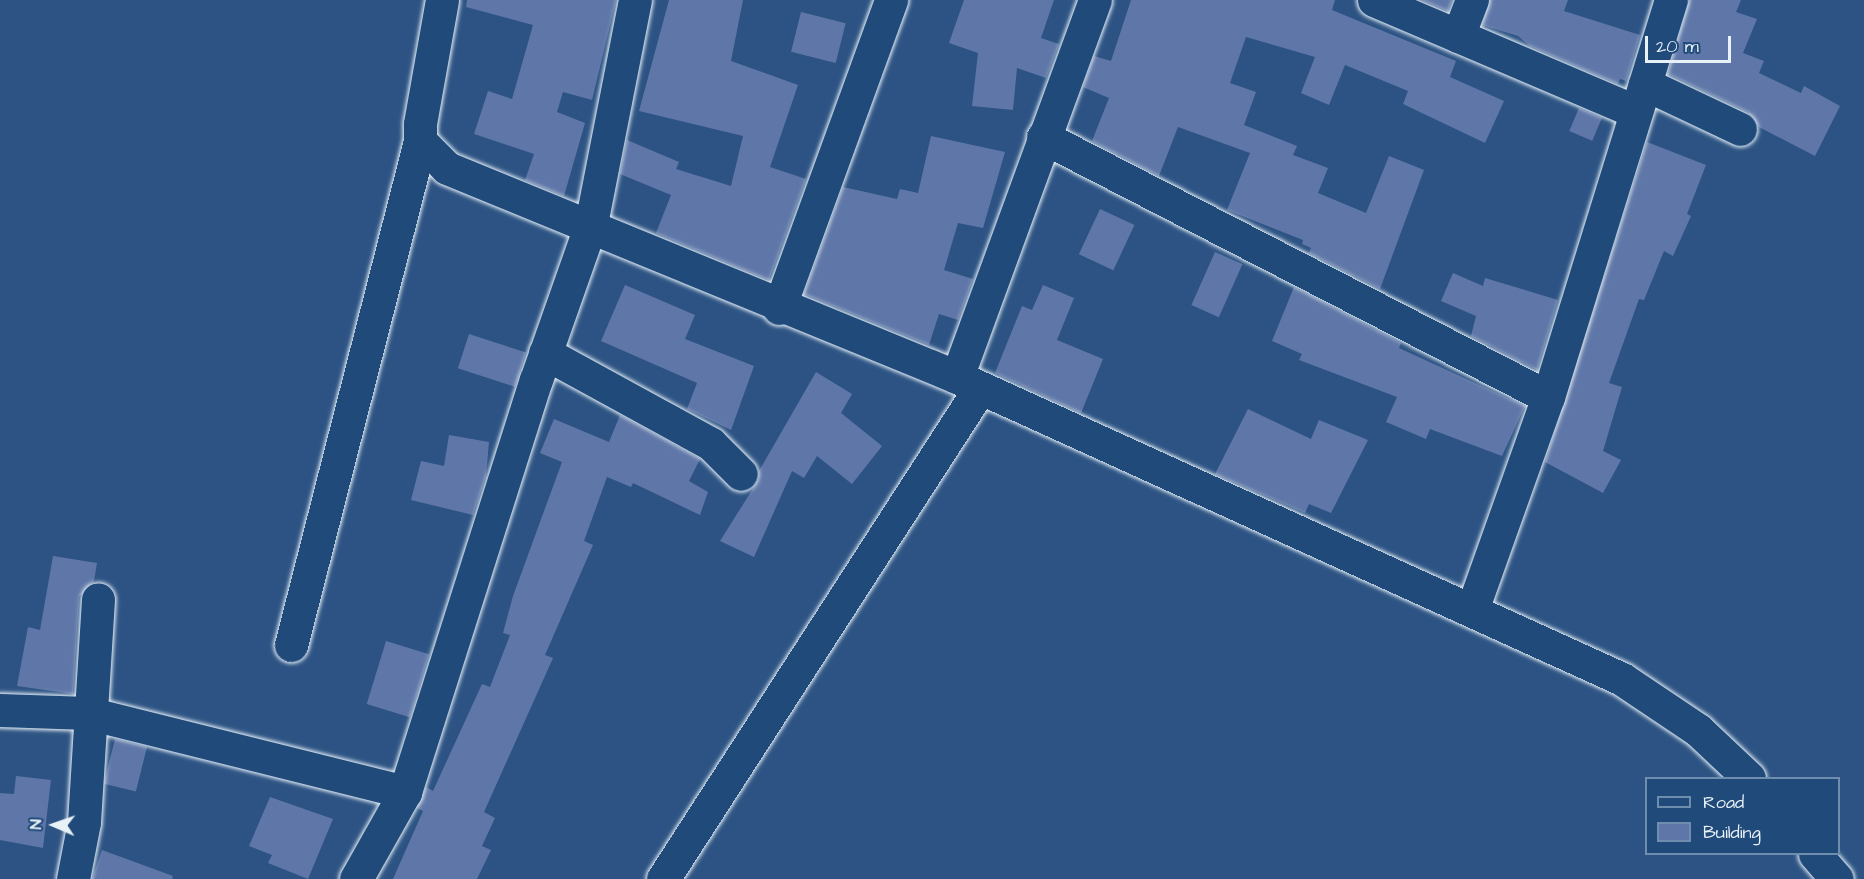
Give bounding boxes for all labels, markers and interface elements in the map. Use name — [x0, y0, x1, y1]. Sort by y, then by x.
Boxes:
scale bar — [1648, 24, 1734, 62]
text: 20 m — [1656, 34, 1699, 59]
legend — [1645, 777, 1840, 855]
text: Road — [1703, 790, 1744, 815]
north arrow — [24, 795, 84, 855]
text: N — [25, 819, 47, 830]
text: Building — [1703, 820, 1761, 845]

